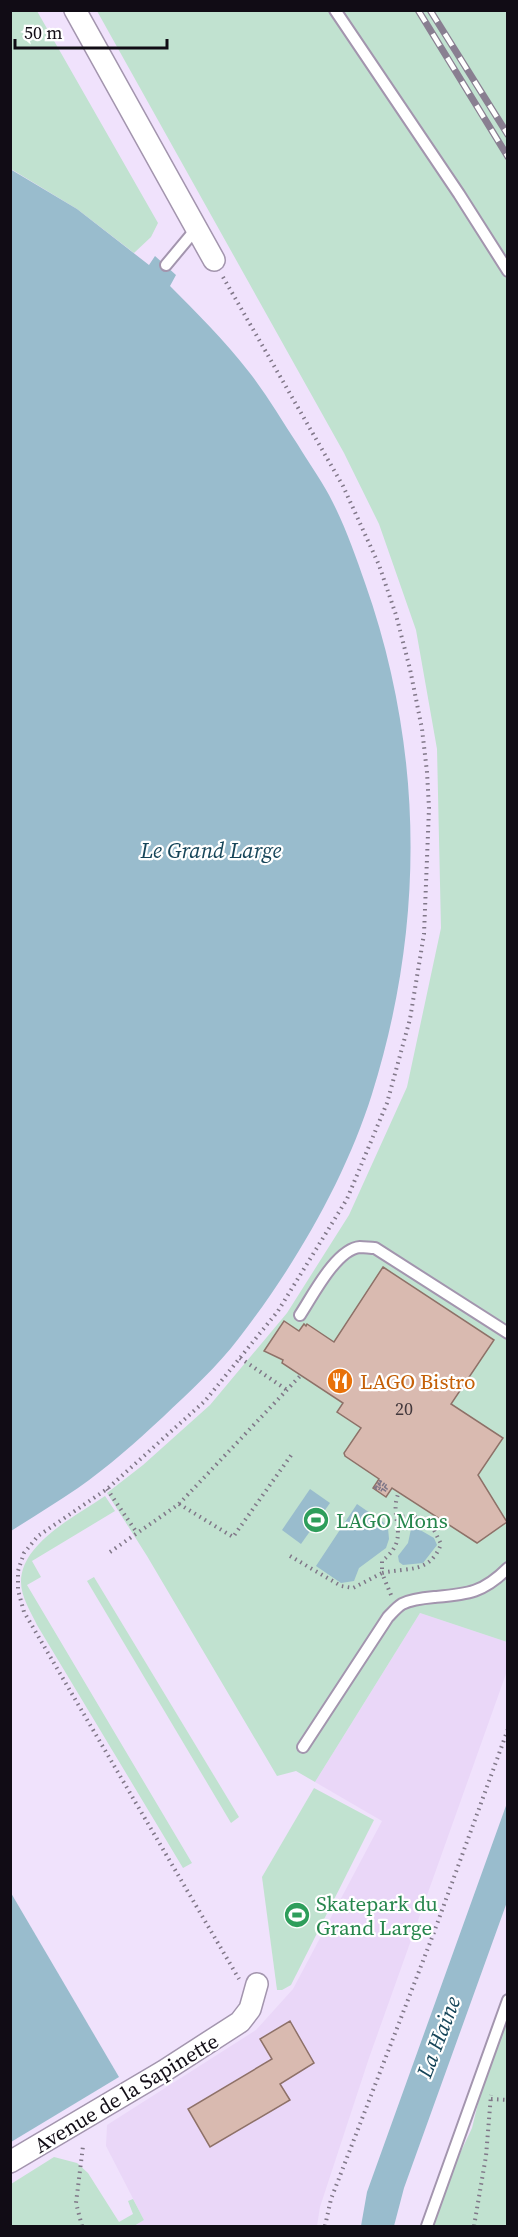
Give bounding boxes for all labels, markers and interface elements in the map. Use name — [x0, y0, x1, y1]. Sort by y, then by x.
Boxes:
scale bar — [15, 12, 166, 50]
text: 50 m — [24, 20, 62, 45]
water label: Le Grand Large — [140, 835, 281, 865]
restaurant icon: LAGO Bistro — [325, 1366, 355, 1396]
place label: LAGO Bistro — [360, 1367, 476, 1396]
house number: 20 — [395, 1396, 413, 1421]
sports icon: LAGO Mons — [301, 1505, 331, 1535]
place label: LAGO Mons — [336, 1506, 448, 1535]
place label: Skatepark du Grand Large — [316, 1889, 438, 1942]
sports icon: Skatepark du Grand Large — [282, 1900, 312, 1930]
water label: La Haine — [408, 1992, 467, 2083]
street label: Avenue de la Sapinette — [28, 2026, 224, 2160]

